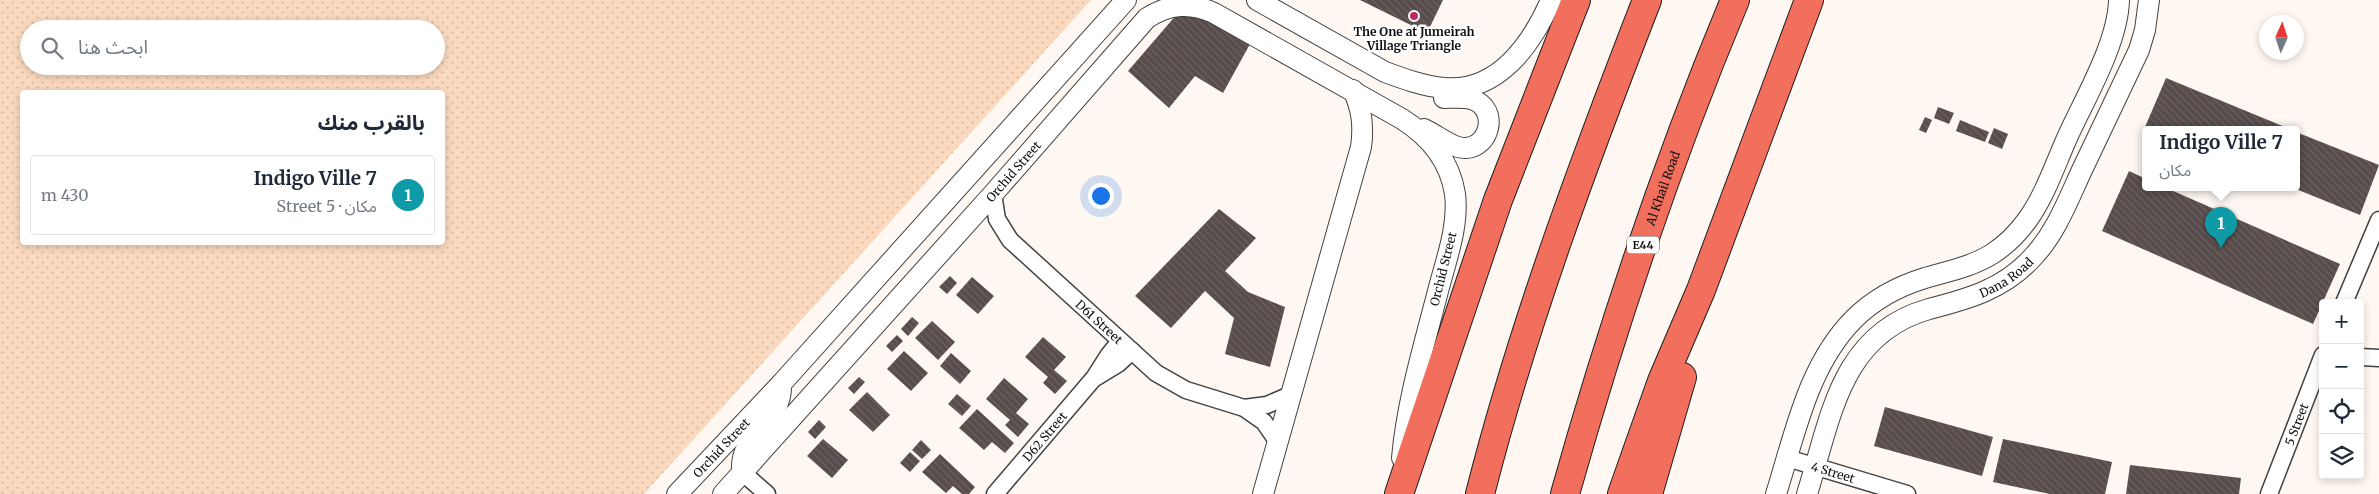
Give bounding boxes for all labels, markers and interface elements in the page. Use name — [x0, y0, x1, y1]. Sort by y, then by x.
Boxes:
marker: The One at Jumeirah Village Triangle — [1408, 10, 1420, 22]
north arrow — [2259, 15, 2304, 60]
search box — [20, 20, 445, 75]
place label: The One at Jumeirah Village Triangle — [1353, 24, 1475, 53]
icon: search — [38, 34, 66, 62]
text: ابحث هنا — [78, 35, 148, 59]
text: بالقرب منك — [318, 109, 425, 136]
popup — [2142, 126, 2300, 191]
text: Indigo Ville 7 — [2159, 130, 2283, 154]
street label: Orchid Street — [982, 137, 1044, 205]
street label: Al Khail Road — [1642, 149, 1683, 228]
text: مكان — [2159, 160, 2191, 180]
text: Indigo Ville 7 — [253, 166, 377, 190]
your location — [1088, 183, 1114, 209]
text: 430 m — [41, 185, 88, 205]
text: 1 — [404, 185, 412, 205]
text: مكان · 5 Street — [277, 196, 377, 216]
pin: 1 — [2205, 207, 2237, 248]
street label: Orchid Street — [1427, 230, 1460, 308]
road number: E44 — [1627, 236, 1659, 254]
street label: Dana Road — [1977, 254, 2036, 300]
street label: D61 Street — [1073, 296, 1126, 347]
map controls — [2319, 299, 2364, 479]
button: + — [2319, 299, 2364, 344]
button: − — [2319, 344, 2364, 389]
button: locate — [2319, 389, 2364, 434]
street label: 5 Street — [2281, 400, 2311, 447]
street label: D62 Street — [1019, 408, 1070, 464]
street label: Orchid Street — [689, 415, 753, 480]
button: layers — [2319, 434, 2364, 479]
street label: 4 Street — [1809, 458, 1857, 485]

